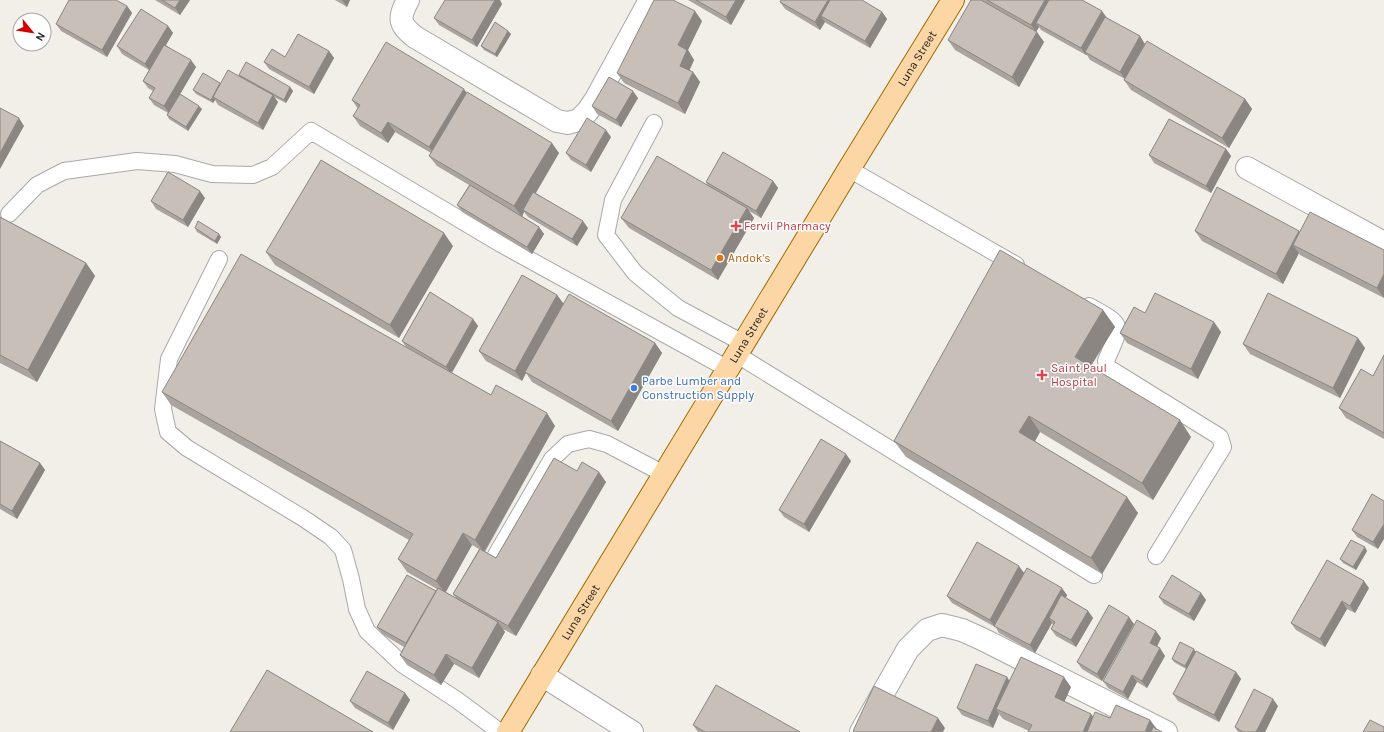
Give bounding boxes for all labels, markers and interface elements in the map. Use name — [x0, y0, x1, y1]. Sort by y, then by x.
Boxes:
north arrow — [12, 12, 52, 52]
street label: Luna Street — [895, 28, 940, 89]
text: N — [33, 30, 48, 43]
place label: Fervil Pharmacy — [744, 219, 831, 233]
marker: Fervil Pharmacy — [731, 221, 741, 231]
place label: Andok's — [728, 251, 771, 265]
marker: Andok's — [715, 253, 725, 263]
street label: Luna Street — [726, 304, 771, 366]
place label: Saint Paul Hospital — [1051, 361, 1107, 389]
marker: Saint Paul Hospital — [1036, 369, 1048, 381]
place label: Parbe Lumber and Construction Supply — [642, 374, 754, 402]
marker: Parbe Lumber and Construction Supply — [629, 383, 639, 393]
street label: Luna Street — [558, 581, 603, 643]

